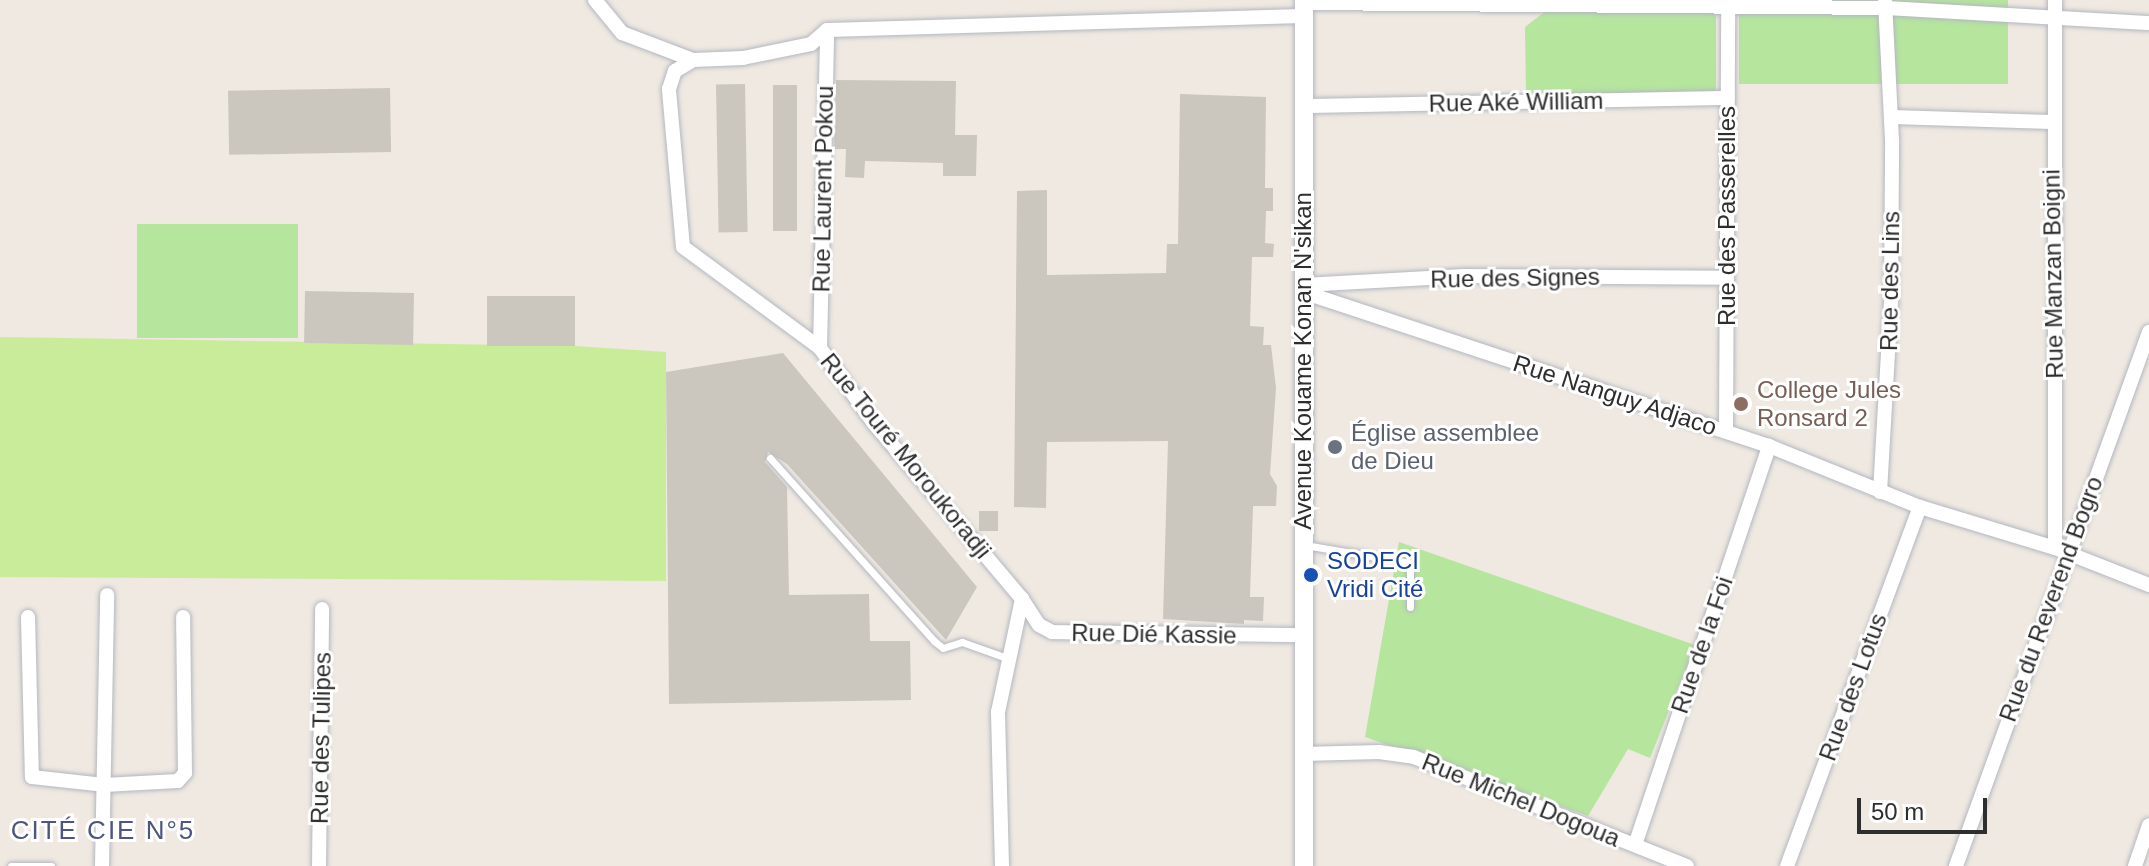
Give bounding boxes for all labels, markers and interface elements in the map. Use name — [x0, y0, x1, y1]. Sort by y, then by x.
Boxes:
street label: Rue Laurent Pokou — [807, 85, 839, 293]
street label: Rue Aké William — [1428, 86, 1604, 118]
street label: Rue des Passerelles — [1713, 106, 1741, 326]
street label: Rue Manzan Boigni — [2037, 169, 2069, 379]
street label: Avenue Kouame Konan N'sikan — [1289, 192, 1317, 530]
street label: Rue des Lins — [1874, 211, 1906, 351]
street label: Rue des Signes — [1430, 262, 1600, 294]
street label: Rue Touré Moroukoradji — [814, 347, 998, 565]
street label: Rue Nanguy Adjaco — [1509, 348, 1721, 442]
place label: College Jules Ronsard 2 — [1757, 376, 1901, 432]
marker: College Jules Ronsard 2 — [1732, 395, 1750, 413]
place label: Église assemblee de Dieu — [1351, 419, 1539, 475]
marker: Église assemblee de Dieu — [1326, 438, 1344, 456]
street label: Rue du Reverend Bogro — [1993, 472, 2109, 726]
place label: SODECI Vridi Cité — [1327, 547, 1423, 603]
marker: SODECI Vridi Cité — [1302, 566, 1320, 584]
street label: Rue de la Foi — [1665, 573, 1739, 717]
street label: Rue des Lotus — [1813, 609, 1893, 765]
street label: Rue Dié Kassie — [1071, 618, 1237, 650]
street label: Rue des Tulipes — [305, 651, 337, 825]
street label: Rue Michel Dogoua — [1418, 747, 1624, 853]
scale bar — [1861, 782, 1991, 832]
text: 50 m — [1871, 798, 1924, 825]
district label: CITÉ CIE N°5 — [11, 815, 195, 847]

